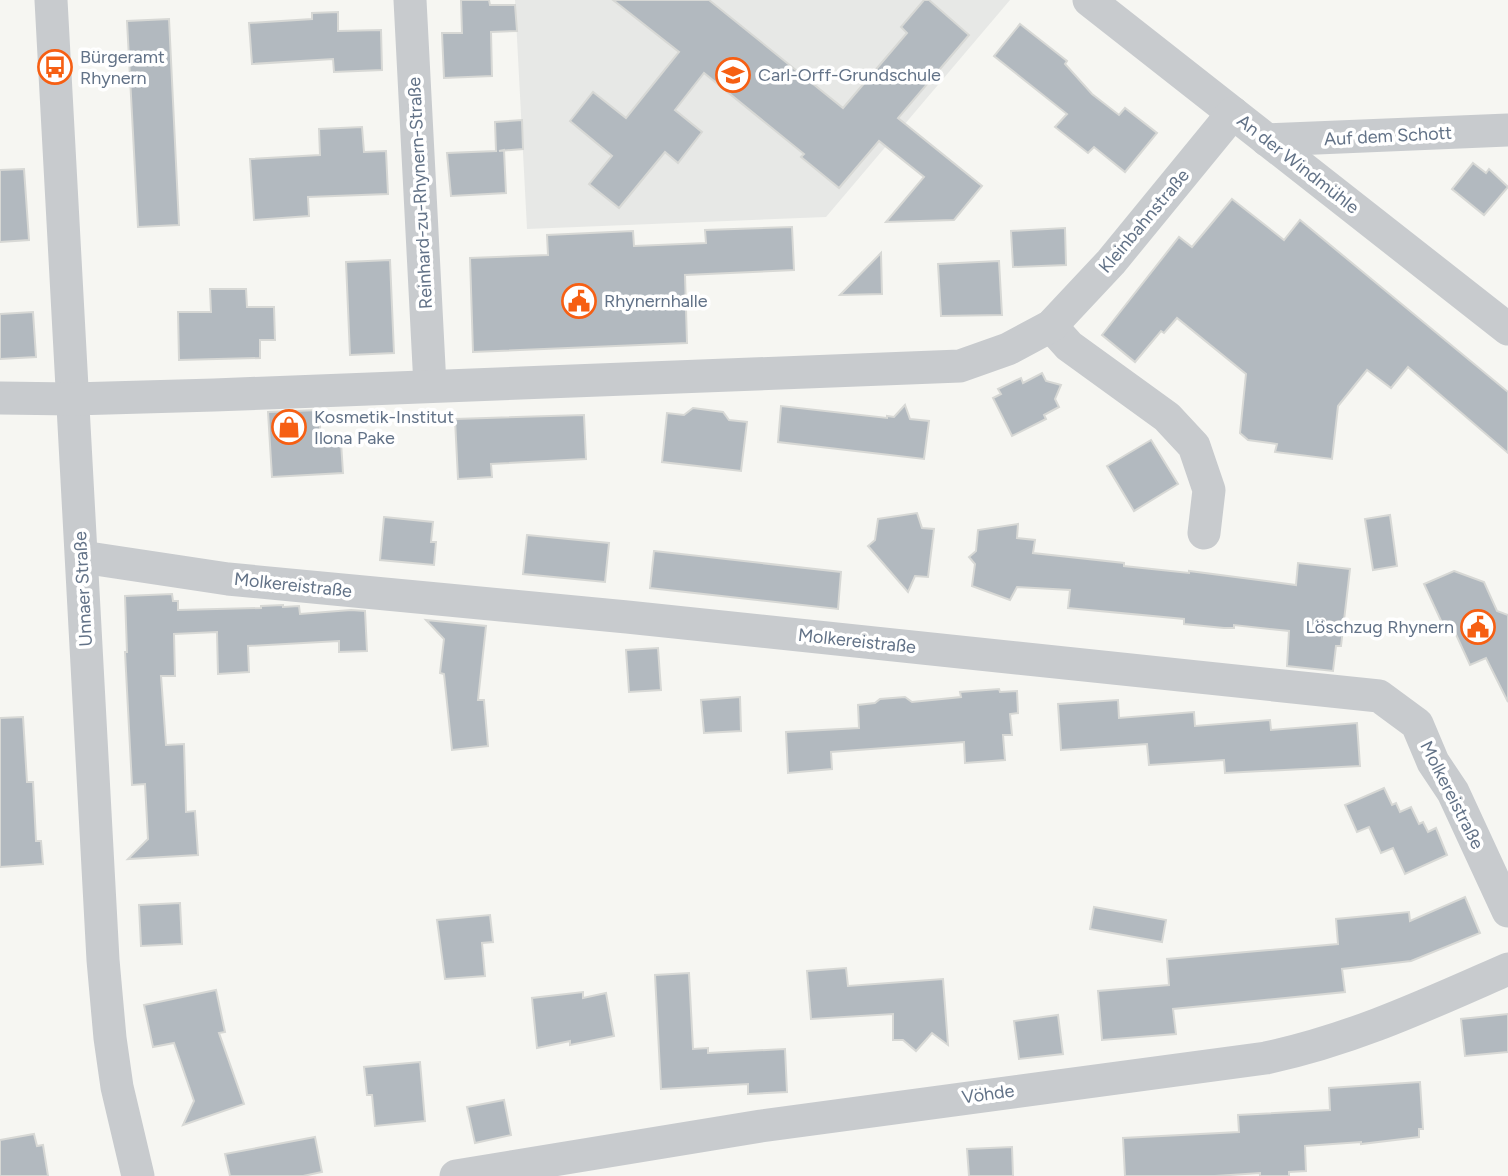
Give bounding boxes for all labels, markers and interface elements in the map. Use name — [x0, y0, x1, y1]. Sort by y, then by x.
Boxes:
place label: Bürgeramt Rhynern — [80, 46, 165, 89]
bus stop icon: Bürgeramt Rhynern — [36, 48, 74, 86]
school or university icon: Carl-Orff-Grundschule — [714, 56, 752, 94]
place label: Carl-Orff-Grundschule — [758, 64, 941, 86]
street label: Reinhard-zu-Rhynern-Straße — [403, 76, 437, 310]
street label: An der Windmühle — [1233, 110, 1364, 219]
street label: Auf dem Schott — [1323, 122, 1453, 150]
street label: Kleinbahnstraße — [1094, 164, 1194, 278]
public building icon: Rhynernhalle — [560, 282, 598, 320]
place label: Rhynernhalle — [604, 290, 708, 312]
place label: Kosmetik-Institut Ilona Pake — [314, 406, 454, 449]
shop icon: Kosmetik-Institut Ilona Pake — [270, 408, 308, 446]
street label: Unnaer Straße — [69, 531, 97, 647]
street label: Molkereistraße — [233, 568, 353, 602]
public building icon: Löschzug Rhynern — [1459, 608, 1497, 646]
place label: Löschzug Rhynern — [1305, 616, 1454, 638]
street label: Molkereistraße — [797, 624, 917, 658]
street label: Molkereistraße — [1415, 737, 1489, 853]
street label: Vöhde — [960, 1079, 1016, 1109]

